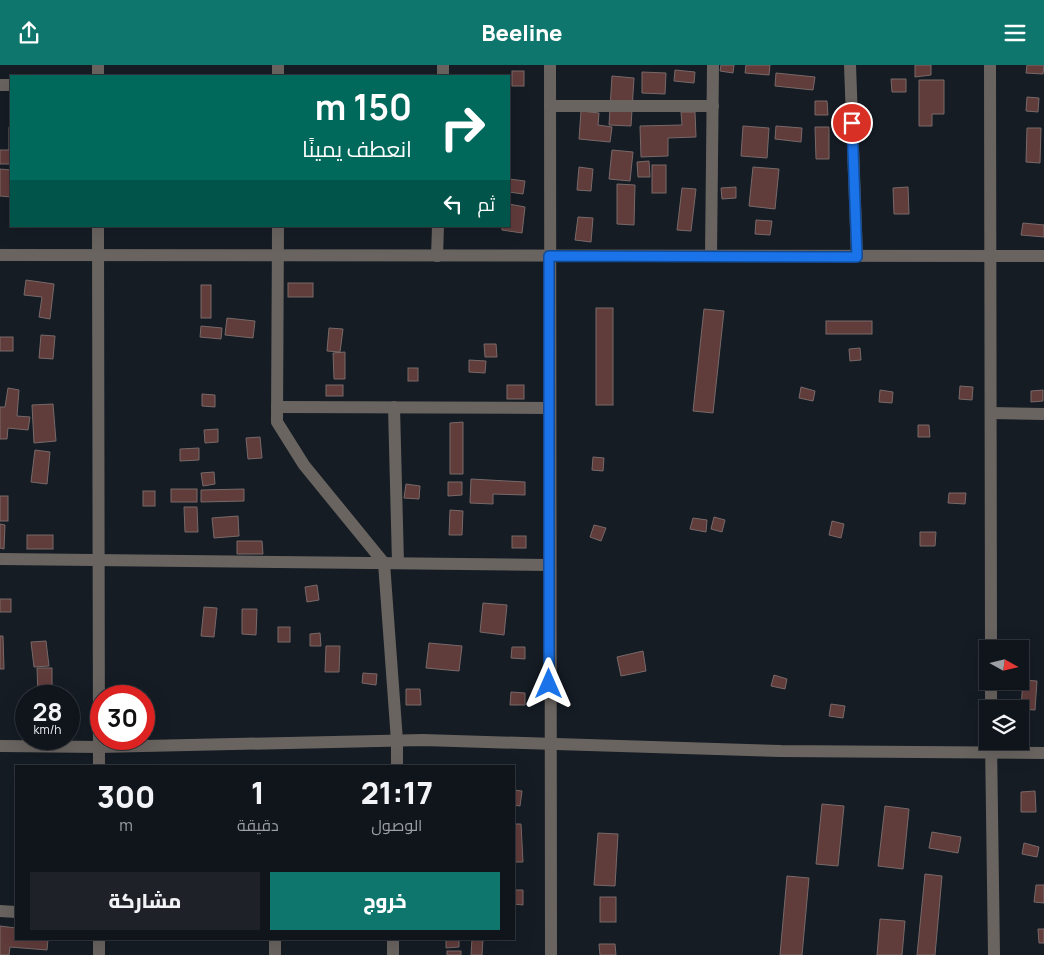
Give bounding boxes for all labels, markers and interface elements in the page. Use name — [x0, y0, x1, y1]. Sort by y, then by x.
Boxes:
text: Beeline — [482, 18, 562, 48]
icon: share — [15, 19, 43, 47]
icon: menu — [1001, 19, 1029, 47]
text: 150 m — [315, 83, 412, 131]
icon: right — [430, 95, 495, 160]
pin — [831, 102, 873, 144]
icon: arrive — [838, 109, 866, 137]
text: انعطف يمينًا — [302, 134, 412, 164]
icon: left — [439, 190, 467, 218]
text: ثم — [477, 191, 495, 217]
north arrow — [979, 640, 1029, 690]
map controls — [979, 640, 1029, 750]
position arrow — [522, 657, 574, 709]
speed limit sign: 30 — [90, 685, 155, 750]
text: 28 — [32, 694, 63, 729]
button: layers — [979, 700, 1029, 750]
text: km/h — [34, 721, 61, 738]
text: 1 — [251, 772, 265, 813]
text: 21:17 — [361, 772, 433, 813]
text: 300 — [97, 776, 155, 817]
text: m — [119, 814, 133, 836]
text: دقيقة — [237, 814, 279, 836]
text: الوصول — [371, 814, 422, 836]
button: مشاركة — [30, 872, 260, 930]
button: خروج — [270, 872, 500, 930]

